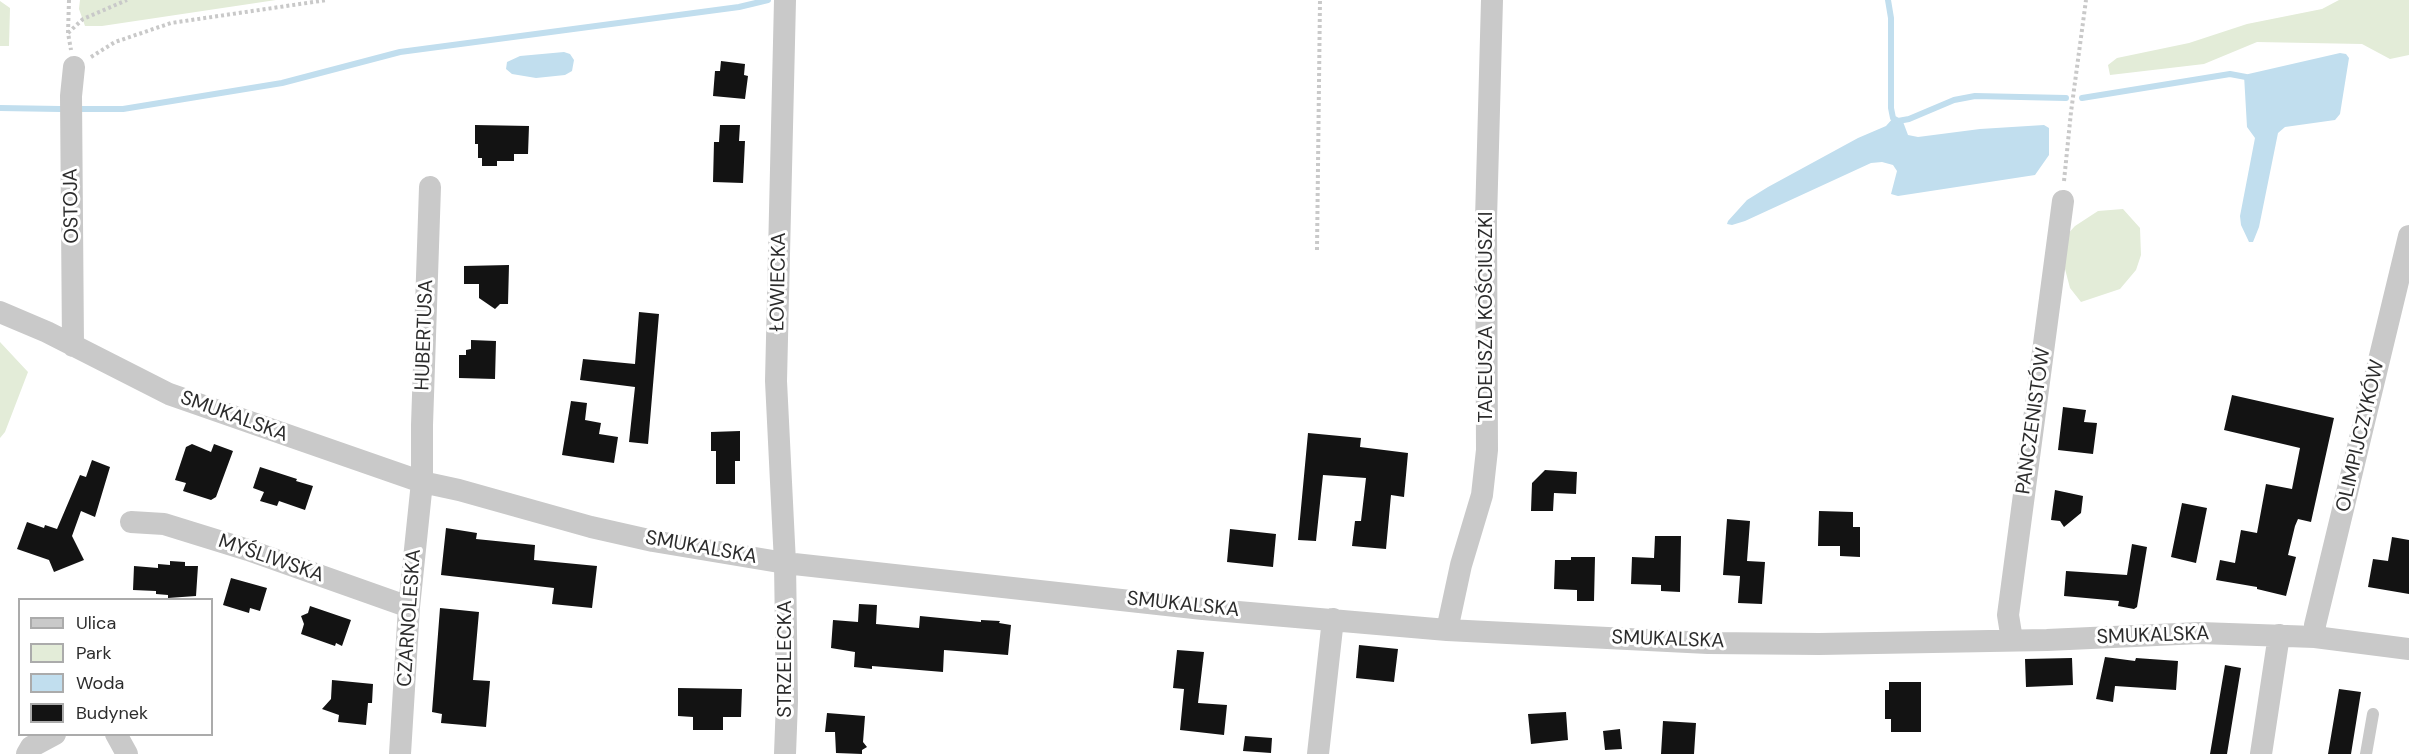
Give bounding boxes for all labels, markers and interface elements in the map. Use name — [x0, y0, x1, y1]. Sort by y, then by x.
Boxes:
street label: OSTOJA — [59, 168, 85, 244]
street label: TADEUSZA KOŚCIUSZKI — [1475, 212, 1499, 422]
street label: ŁOWIECKA — [766, 232, 792, 332]
street label: HUBERTUSA — [411, 279, 439, 391]
street label: PANCZENISTÓW — [2012, 346, 2056, 496]
street label: OLIMPIJCZYKÓW — [2332, 357, 2390, 515]
street label: SMUKALSKA — [177, 386, 291, 448]
street label: SMUKALSKA — [643, 526, 759, 570]
street label: MYŚLIWSKA — [215, 530, 327, 588]
street label: CZARNOLESKA — [393, 548, 427, 688]
street label: SMUKALSKA — [1126, 587, 1240, 623]
legend — [18, 598, 213, 736]
street label: STRZELECKA — [774, 600, 798, 718]
text: Ulica — [76, 611, 116, 635]
street label: SMUKALSKA — [2096, 622, 2210, 650]
street label: SMUKALSKA — [1611, 626, 1725, 654]
text: Park — [76, 641, 112, 665]
text: Woda — [76, 671, 124, 695]
text: Budynek — [76, 701, 148, 725]

